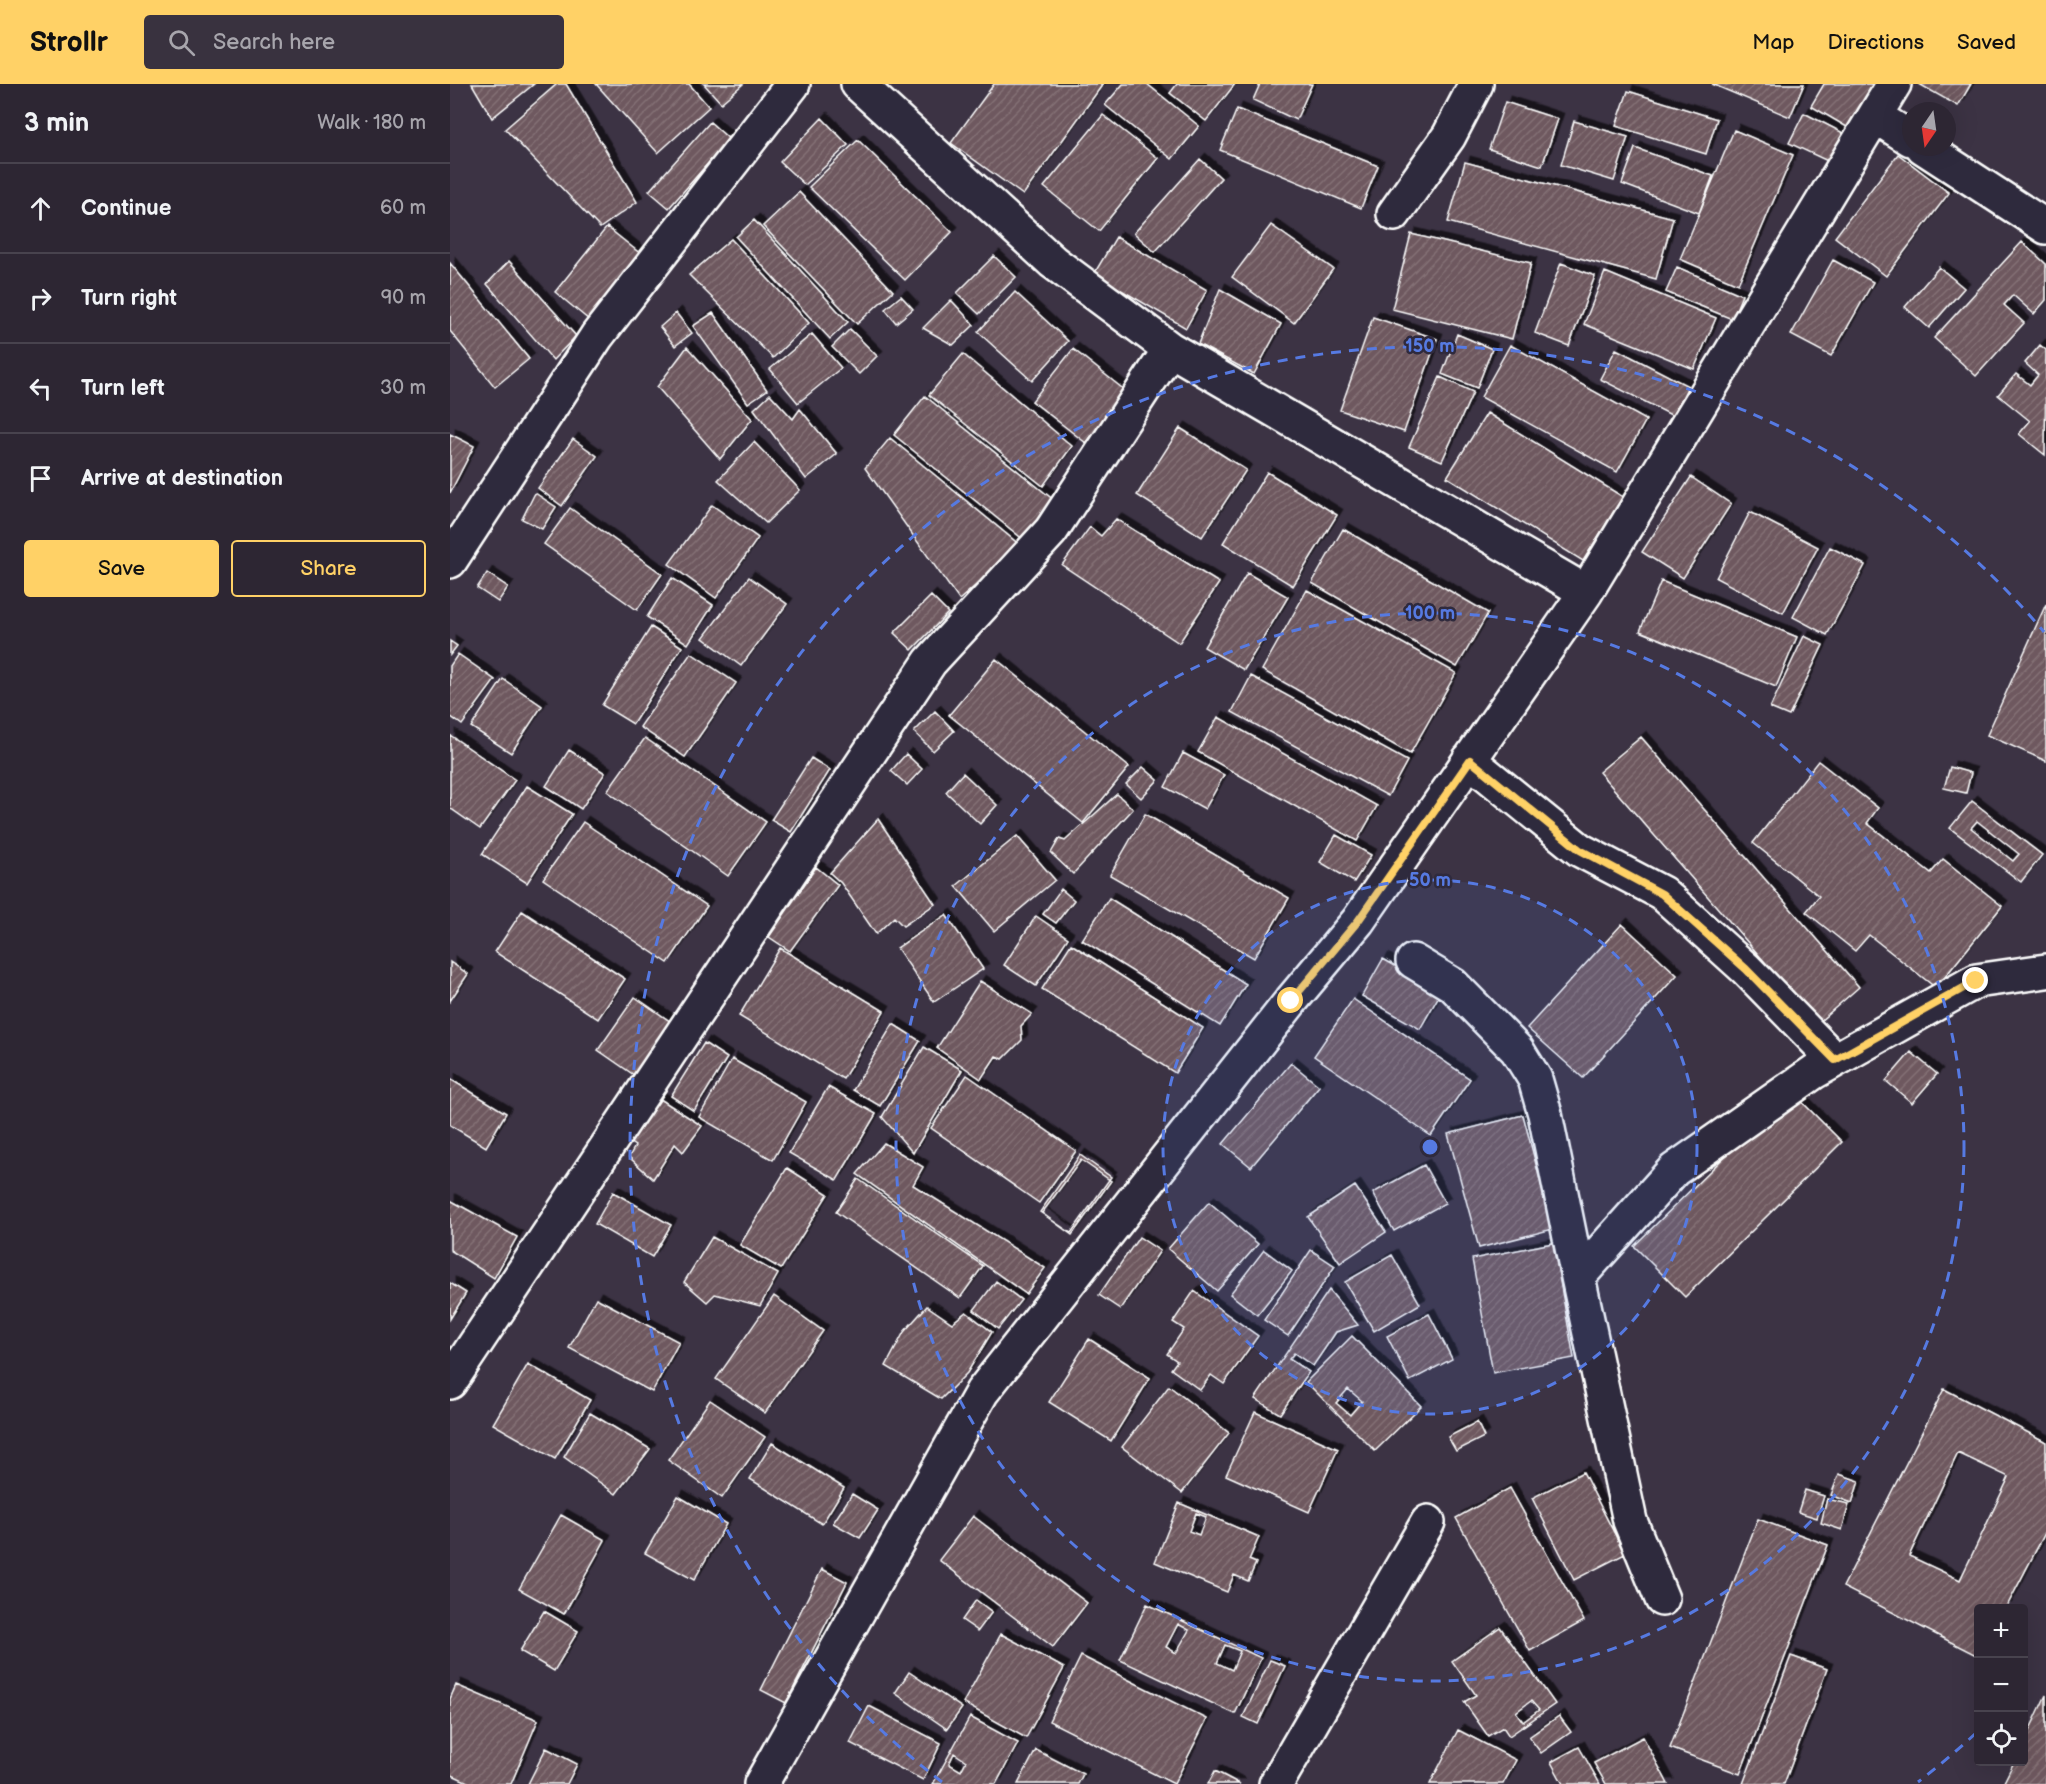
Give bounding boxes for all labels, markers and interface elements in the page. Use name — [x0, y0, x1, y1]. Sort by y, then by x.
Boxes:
search box — [144, 15, 564, 69]
text: Strollr — [30, 26, 108, 59]
icon: search — [165, 26, 198, 59]
text: Search here — [213, 29, 335, 56]
text: Map — [1752, 30, 1795, 55]
text: Directions — [1828, 30, 1924, 55]
text: Saved — [1957, 30, 2016, 55]
north arrow — [1902, 102, 1956, 156]
text: 3 min — [24, 108, 89, 139]
text: Walk · 180 m — [317, 111, 426, 135]
icon: ahead — [24, 192, 57, 225]
text: Continue — [81, 195, 171, 222]
text: 60 m — [380, 196, 426, 220]
icon: right — [24, 282, 57, 315]
text: Turn right — [81, 285, 177, 312]
text: 90 m — [381, 286, 426, 310]
text: 150 m — [1405, 336, 1455, 357]
icon: left — [24, 372, 57, 405]
text: Turn left — [81, 375, 165, 402]
text: 30 m — [380, 376, 426, 400]
icon: arrive — [24, 462, 57, 495]
text: Arrive at destination — [81, 465, 283, 492]
button: Save — [24, 540, 219, 597]
button: Share — [231, 540, 426, 597]
text: 100 m — [1405, 603, 1455, 624]
text: 50 m — [1409, 870, 1451, 891]
route end — [1962, 967, 1988, 993]
route start — [1277, 987, 1303, 1013]
centre of rings — [1420, 1137, 1440, 1157]
map controls — [1974, 1604, 2028, 1766]
button: + — [1974, 1604, 2028, 1658]
button: − — [1974, 1658, 2028, 1712]
button: locate — [1974, 1712, 2028, 1766]

